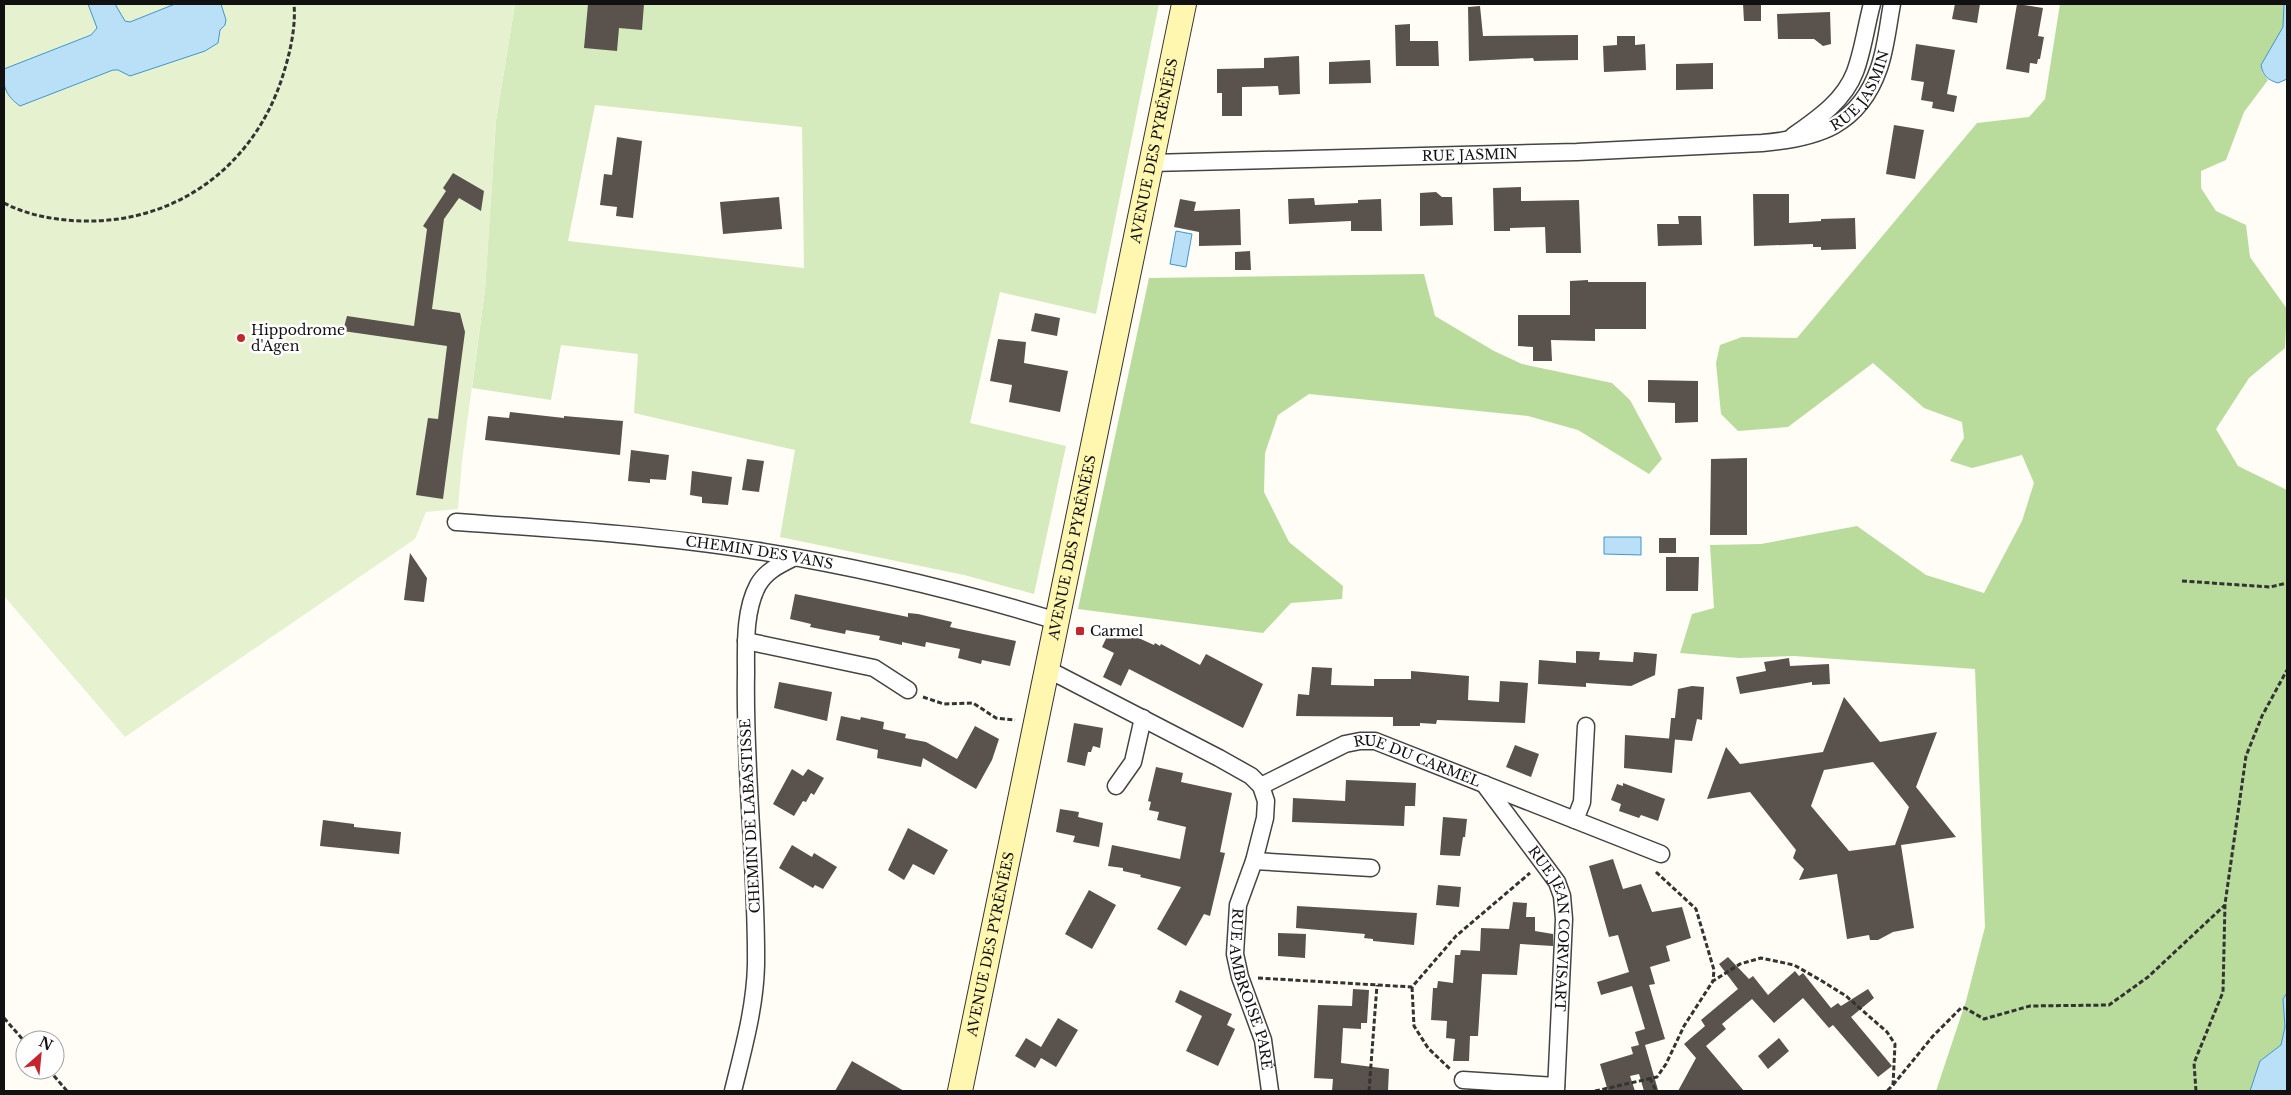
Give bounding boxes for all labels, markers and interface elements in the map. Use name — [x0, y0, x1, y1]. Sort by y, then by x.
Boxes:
street label: RUE JASMIN — [1827, 48, 1893, 135]
street label: AVENUE DES PYRÉNÉES — [1126, 57, 1182, 246]
street label: RUE JASMIN — [1422, 145, 1518, 165]
place label: Hippodrome d'Agen — [251, 321, 345, 355]
marker: Hippodrome d'Agen — [235, 332, 247, 344]
street label: AVENUE DES PYRÉNÉES — [1044, 453, 1100, 642]
street label: CHEMIN DES VANS — [684, 532, 835, 573]
place label: Carmel — [1090, 622, 1144, 640]
marker: Carmel — [1074, 625, 1086, 637]
street label: CHEMIN DE LABASTISSE — [736, 718, 764, 914]
street label: RUE DU CARMEL — [1352, 731, 1483, 791]
street label: RUE JEAN CORVISART — [1524, 842, 1573, 1012]
street label: AVENUE DES PYRÉNÉES — [962, 850, 1018, 1039]
street label: RUE AMBROISE PARÉ — [1226, 907, 1276, 1071]
north arrow — [15, 1030, 65, 1080]
text: N — [36, 1032, 56, 1054]

